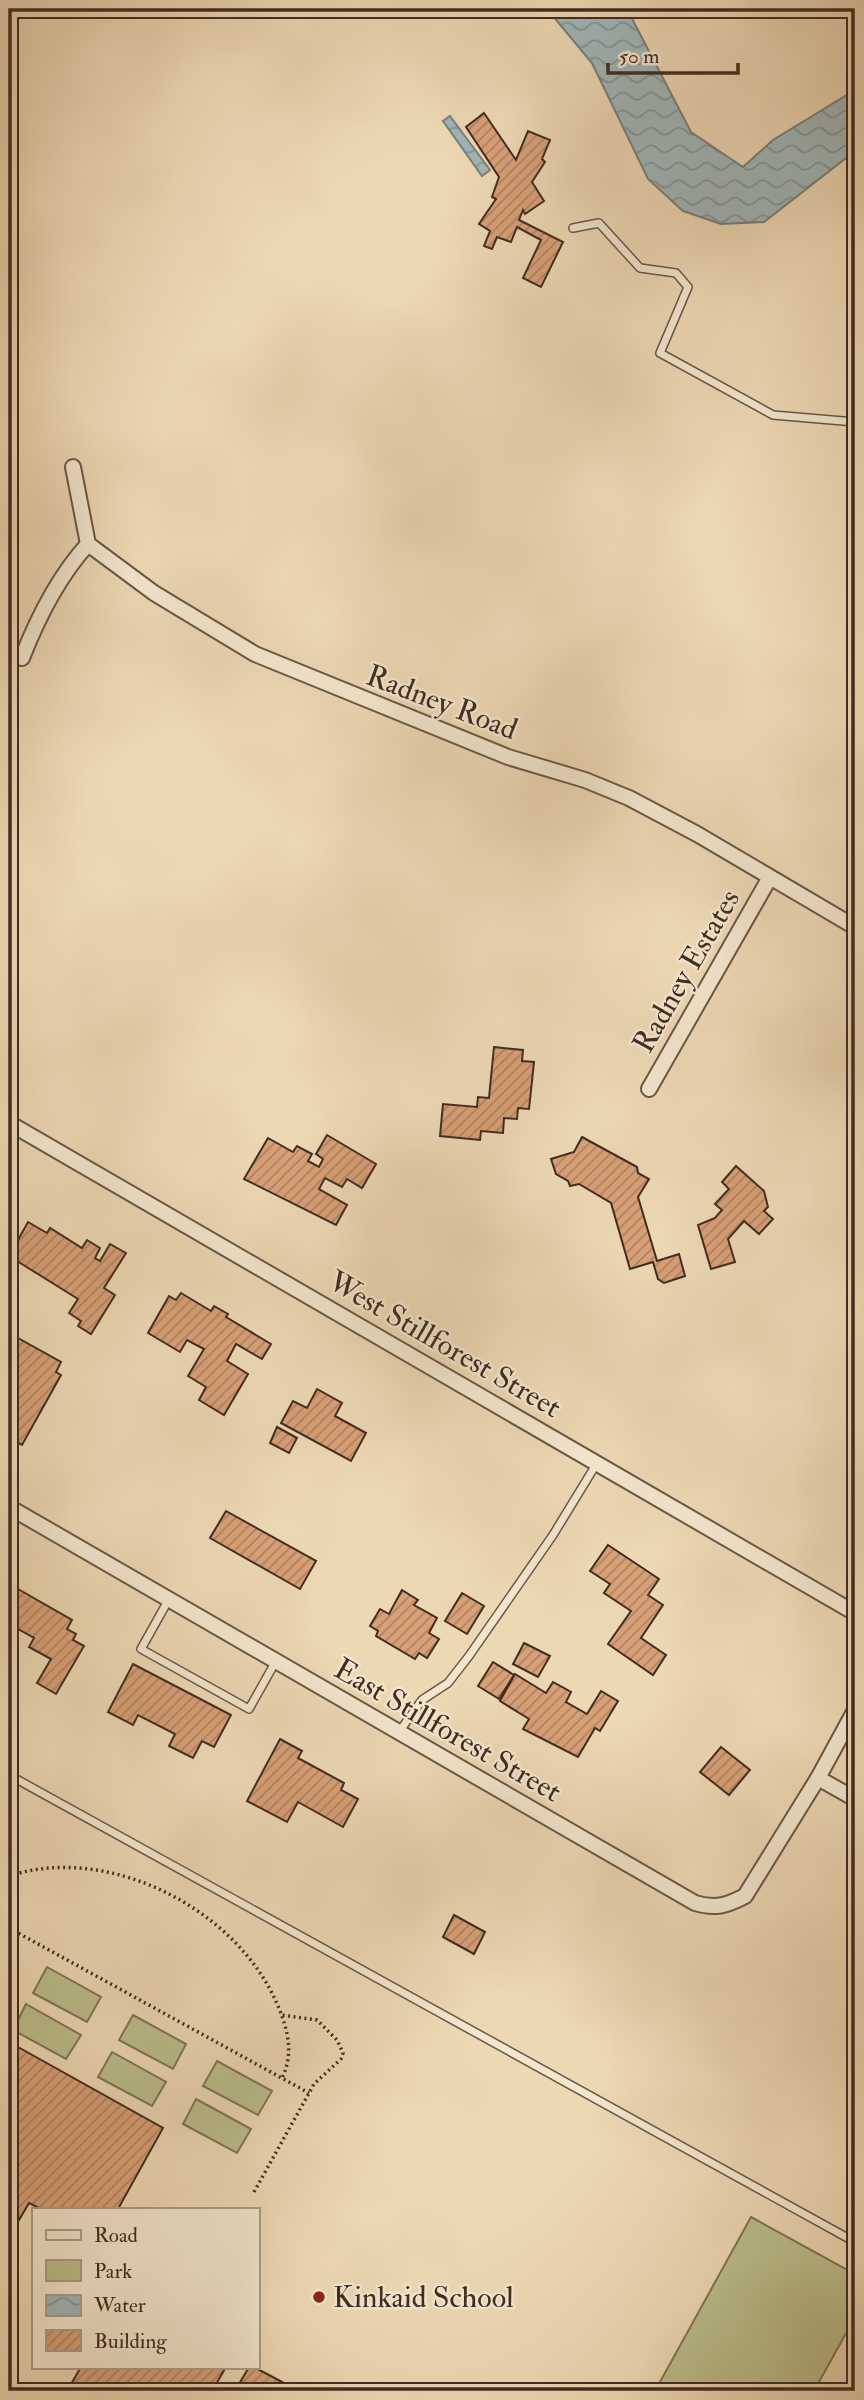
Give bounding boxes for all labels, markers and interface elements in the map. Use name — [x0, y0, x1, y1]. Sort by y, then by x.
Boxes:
scale bar — [608, 32, 738, 76]
text: 50 m — [619, 43, 660, 70]
street label: Radney Road — [361, 657, 523, 748]
street label: Radney Estates — [625, 883, 748, 1060]
street label: West Stillforest Street — [321, 1262, 568, 1426]
street label: East Stillforest Street — [328, 1650, 568, 1811]
legend — [32, 2208, 259, 2368]
text: Road — [94, 2222, 139, 2249]
text: Park — [94, 2258, 132, 2285]
place label: Kinkaid School — [333, 2279, 514, 2316]
marker: Kinkaid School — [311, 2289, 327, 2305]
text: Water — [93, 2292, 146, 2319]
text: Building — [94, 2328, 167, 2355]

